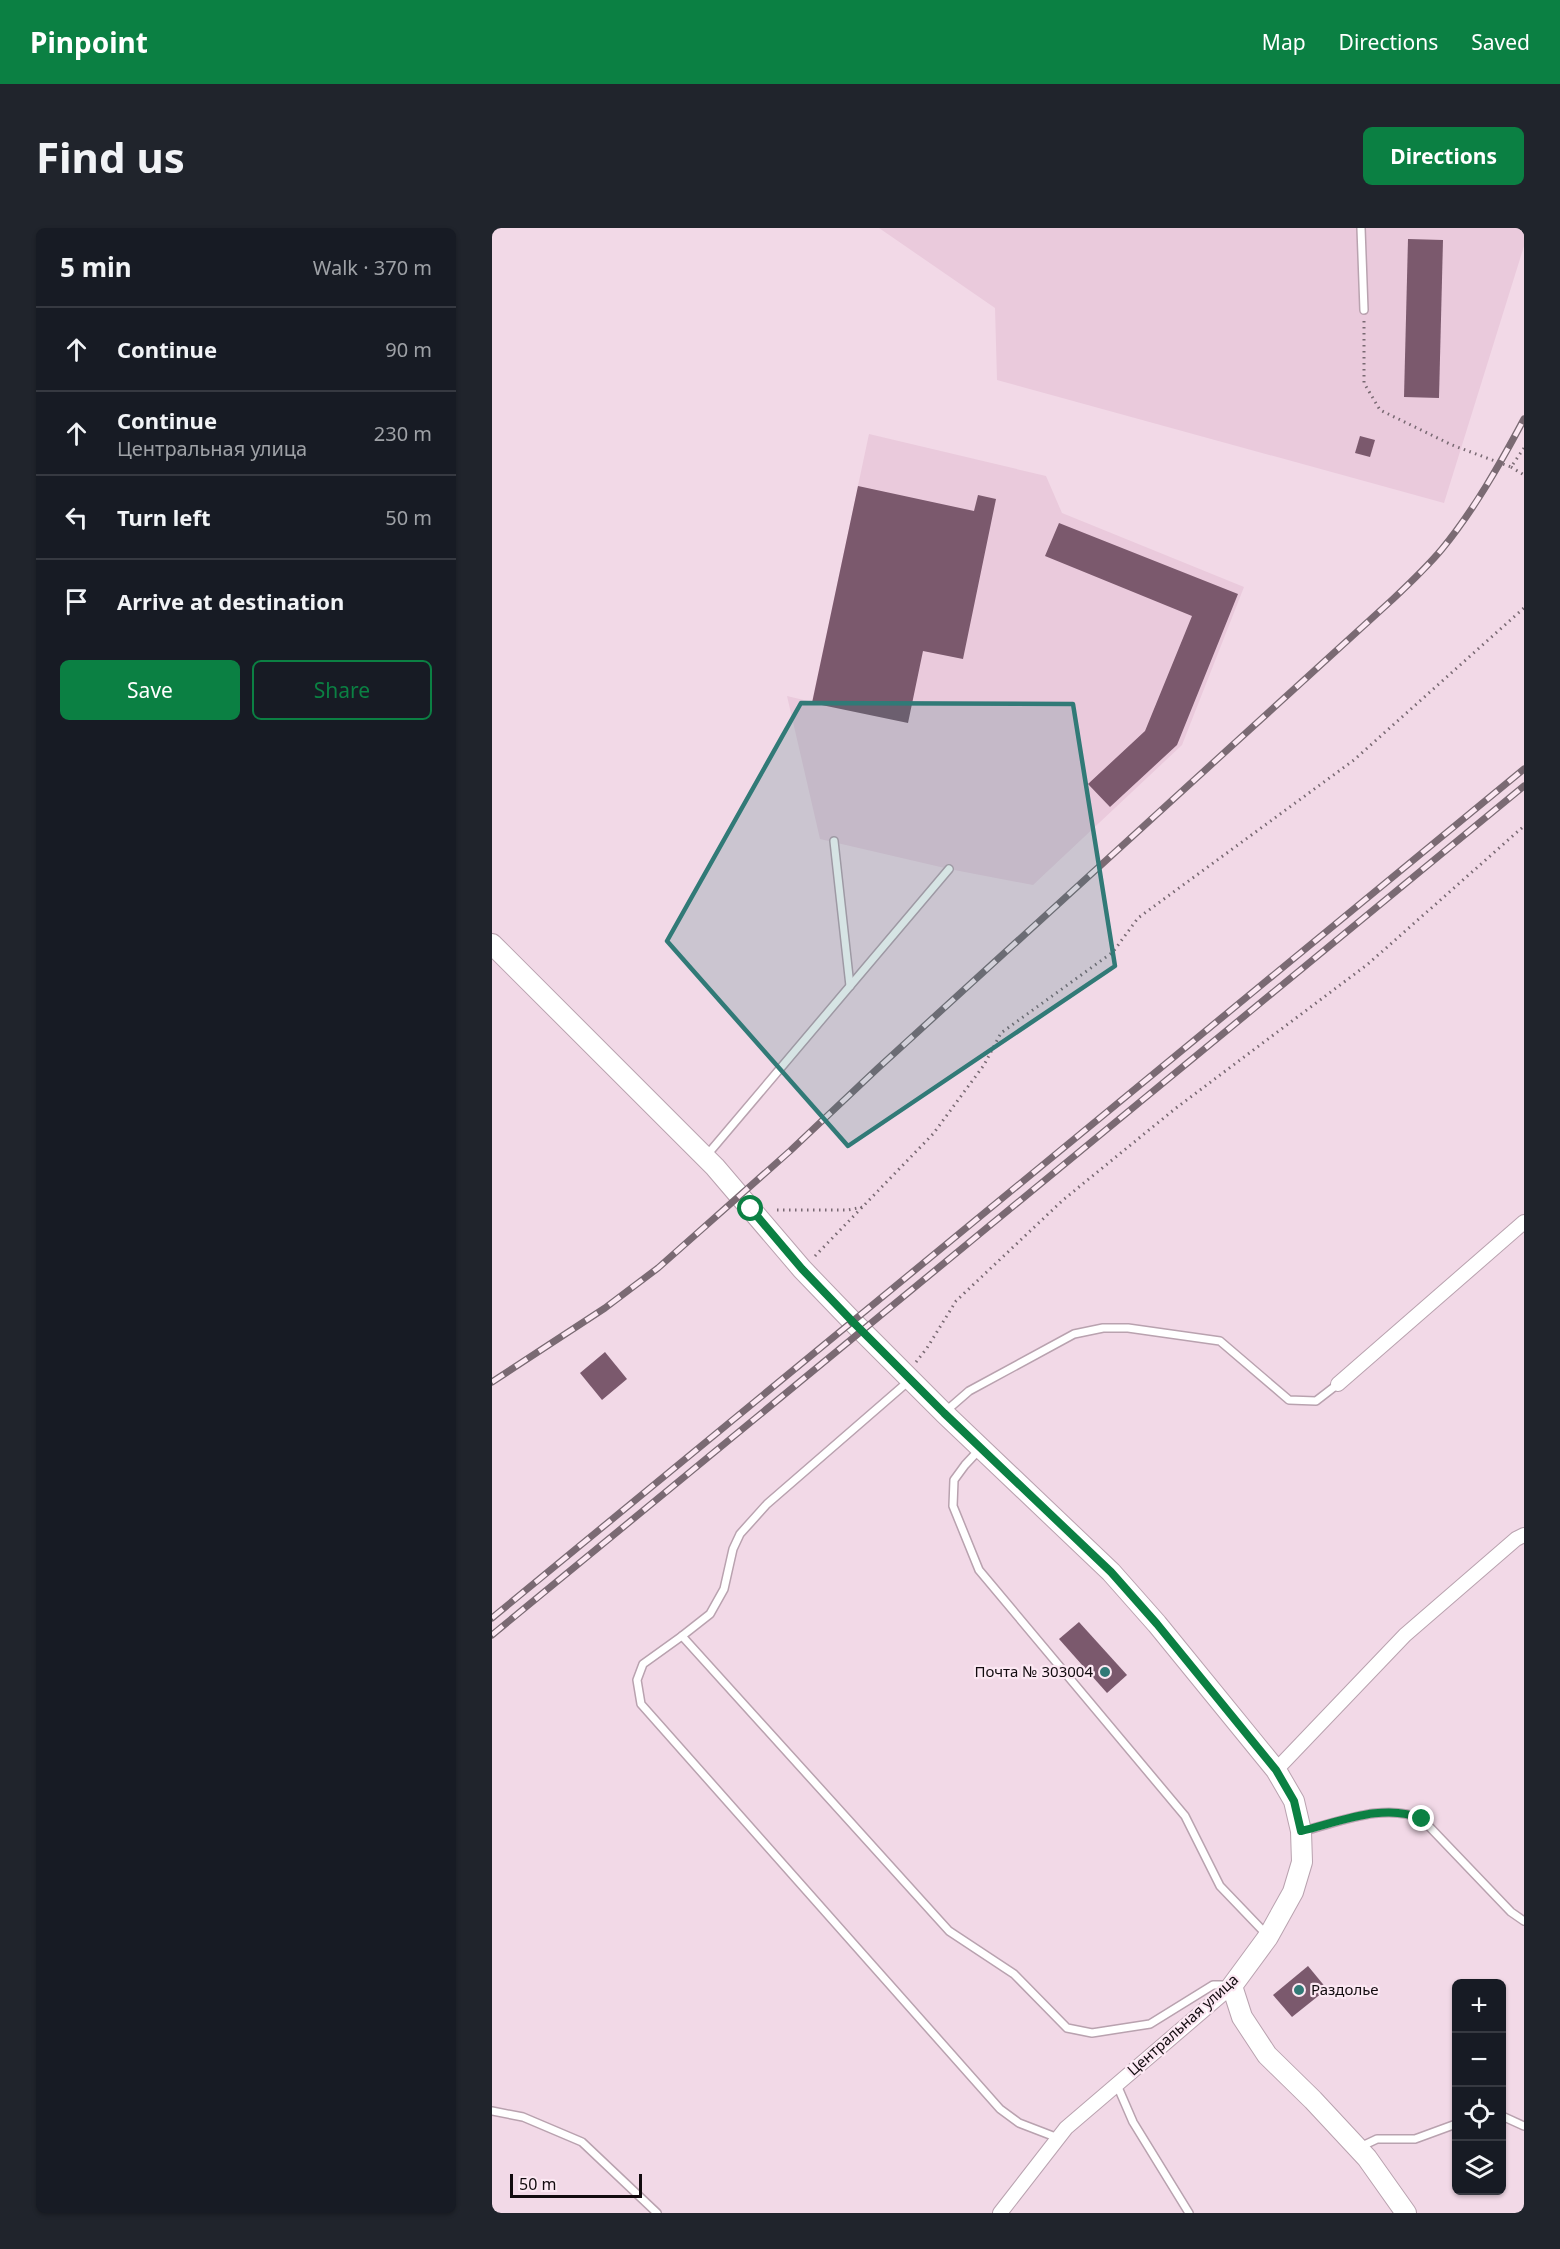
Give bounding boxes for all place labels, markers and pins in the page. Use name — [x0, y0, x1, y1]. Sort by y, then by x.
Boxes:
place label: Почта № 303004 — [975, 1661, 1093, 1681]
marker: Почта № 303004 — [1098, 1665, 1112, 1679]
place label: Раздолье — [1311, 1979, 1379, 1999]
marker: Раздолье — [1292, 1983, 1306, 1997]

